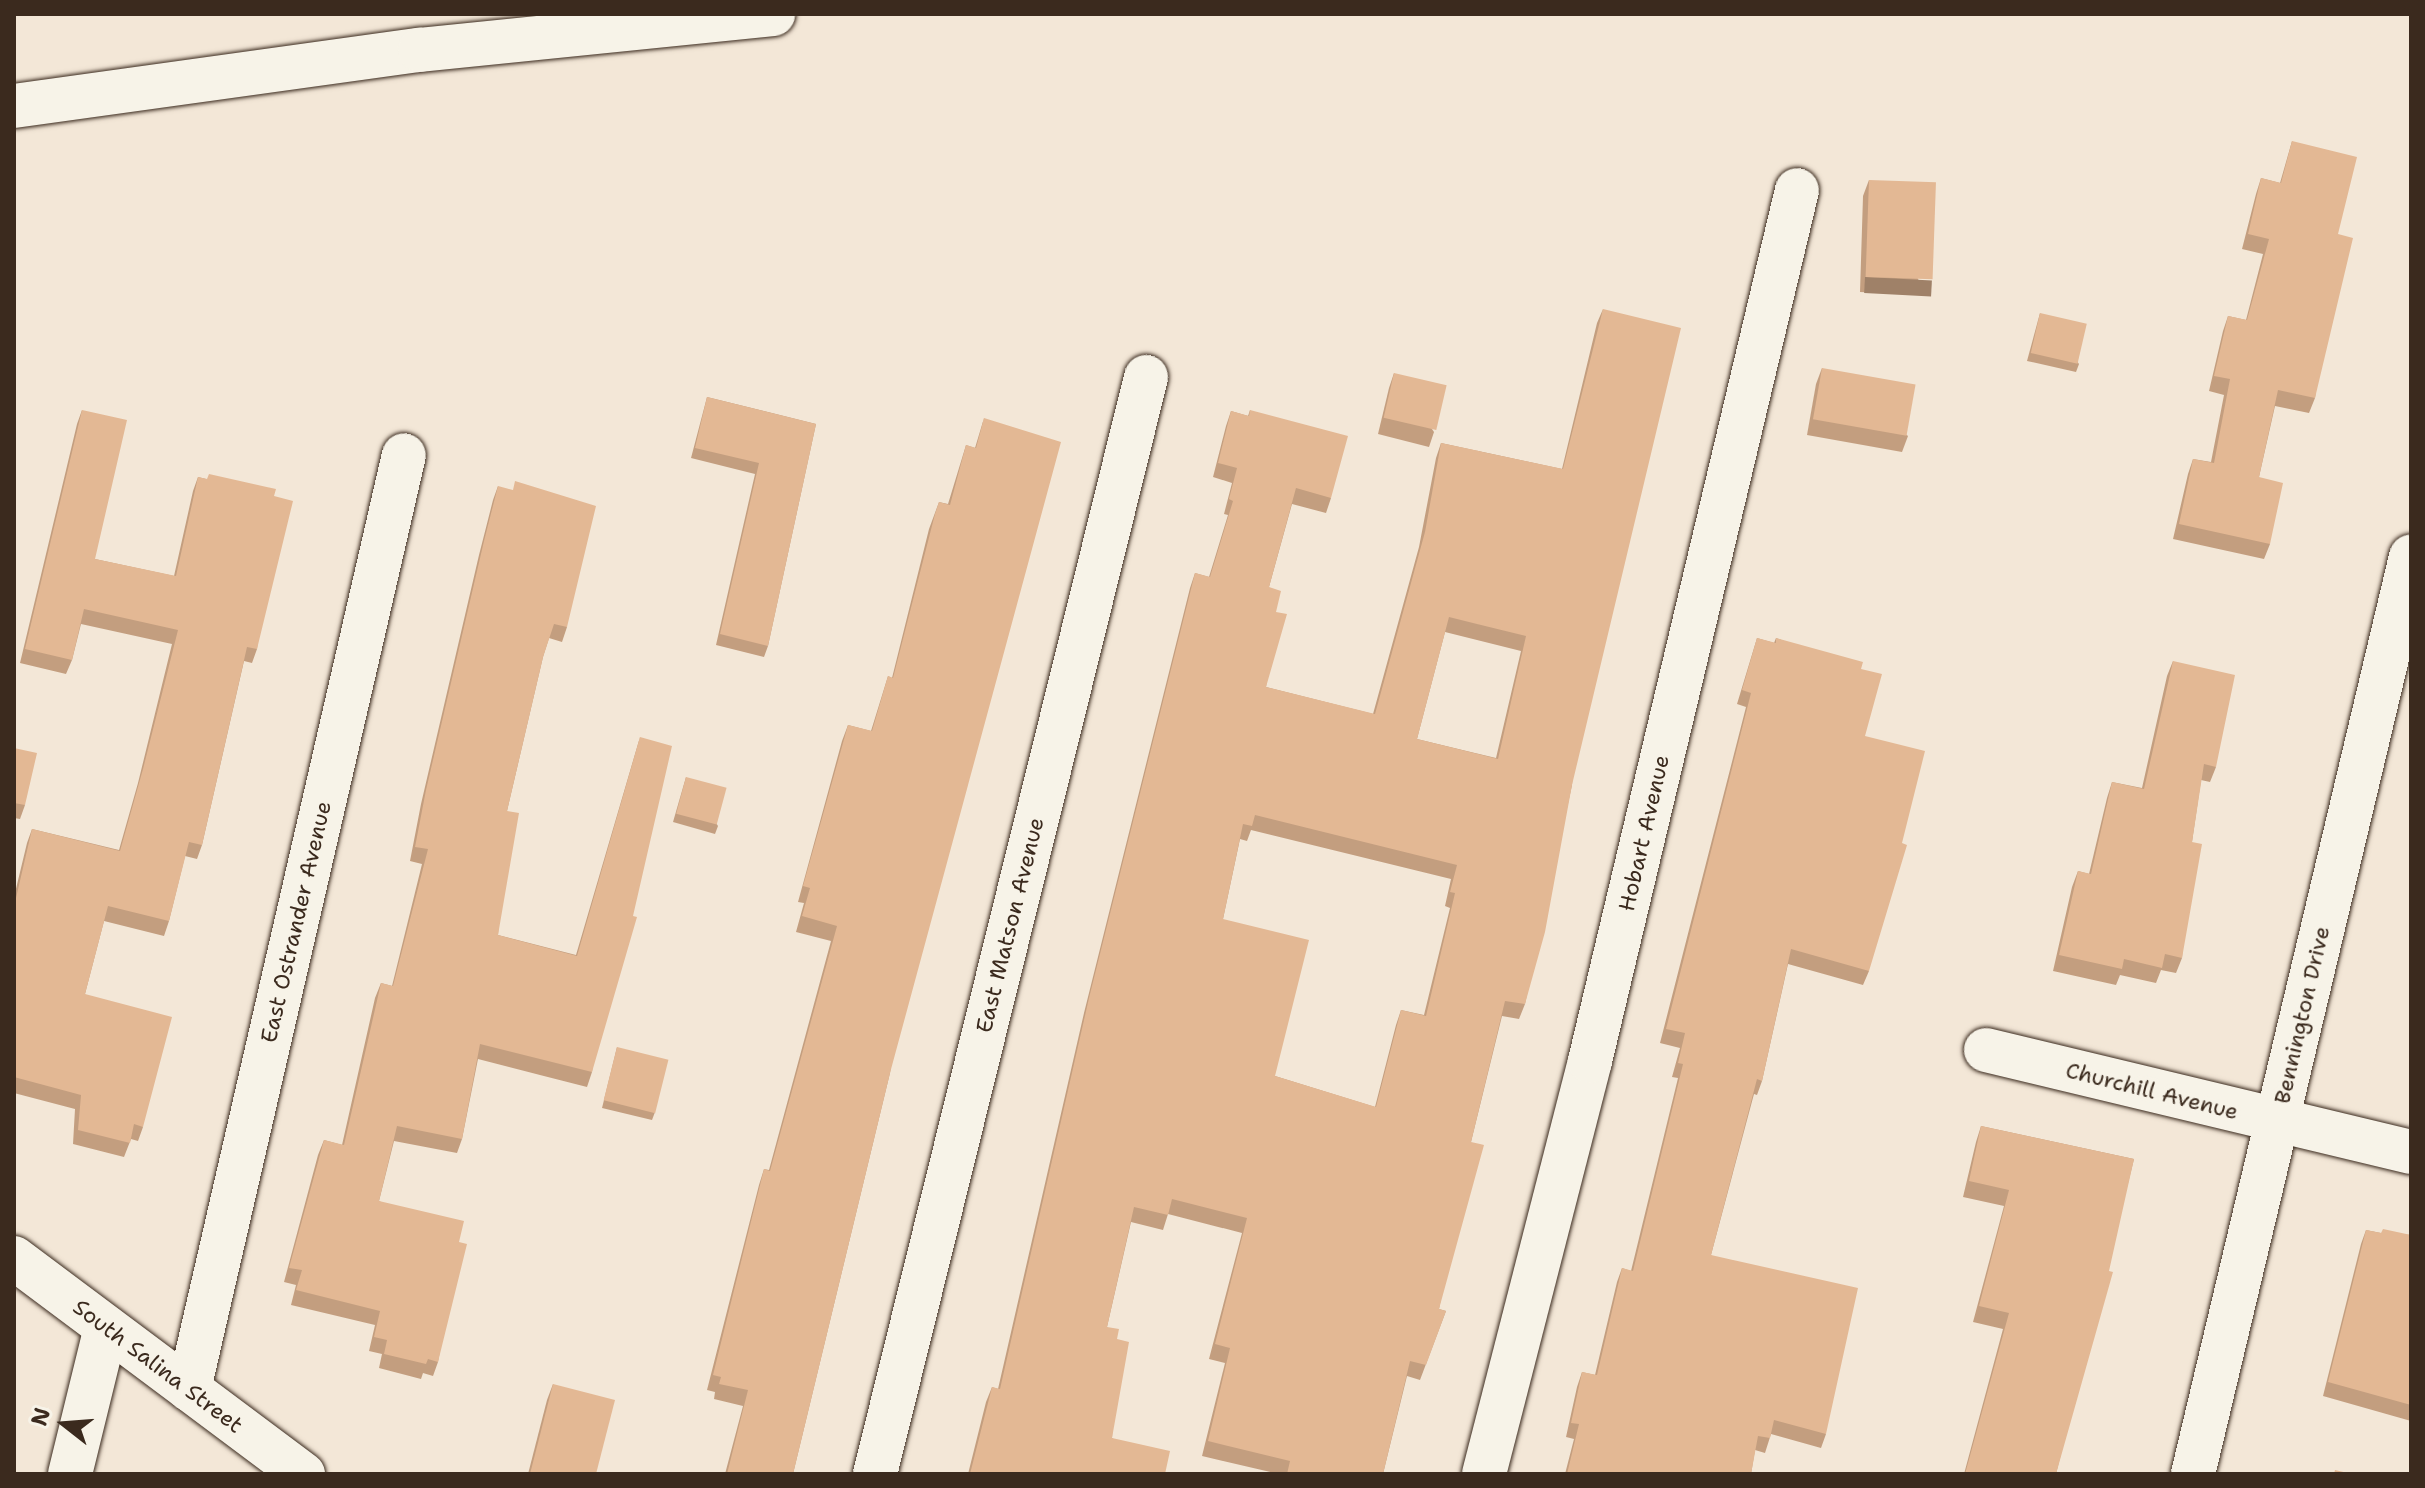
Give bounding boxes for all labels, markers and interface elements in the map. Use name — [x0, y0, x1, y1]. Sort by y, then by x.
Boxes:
street label: Hobart Avenue — [1613, 752, 1675, 914]
street label: East Ostrander Avenue — [255, 799, 337, 1045]
street label: East Matson Avenue — [970, 815, 1050, 1035]
street label: Bennington Drive — [2269, 924, 2335, 1106]
street label: Churchill Avenue — [2063, 1057, 2241, 1125]
street label: South Salina Street — [68, 1294, 248, 1438]
north arrow — [24, 1384, 104, 1464]
text: N — [24, 1404, 57, 1429]

